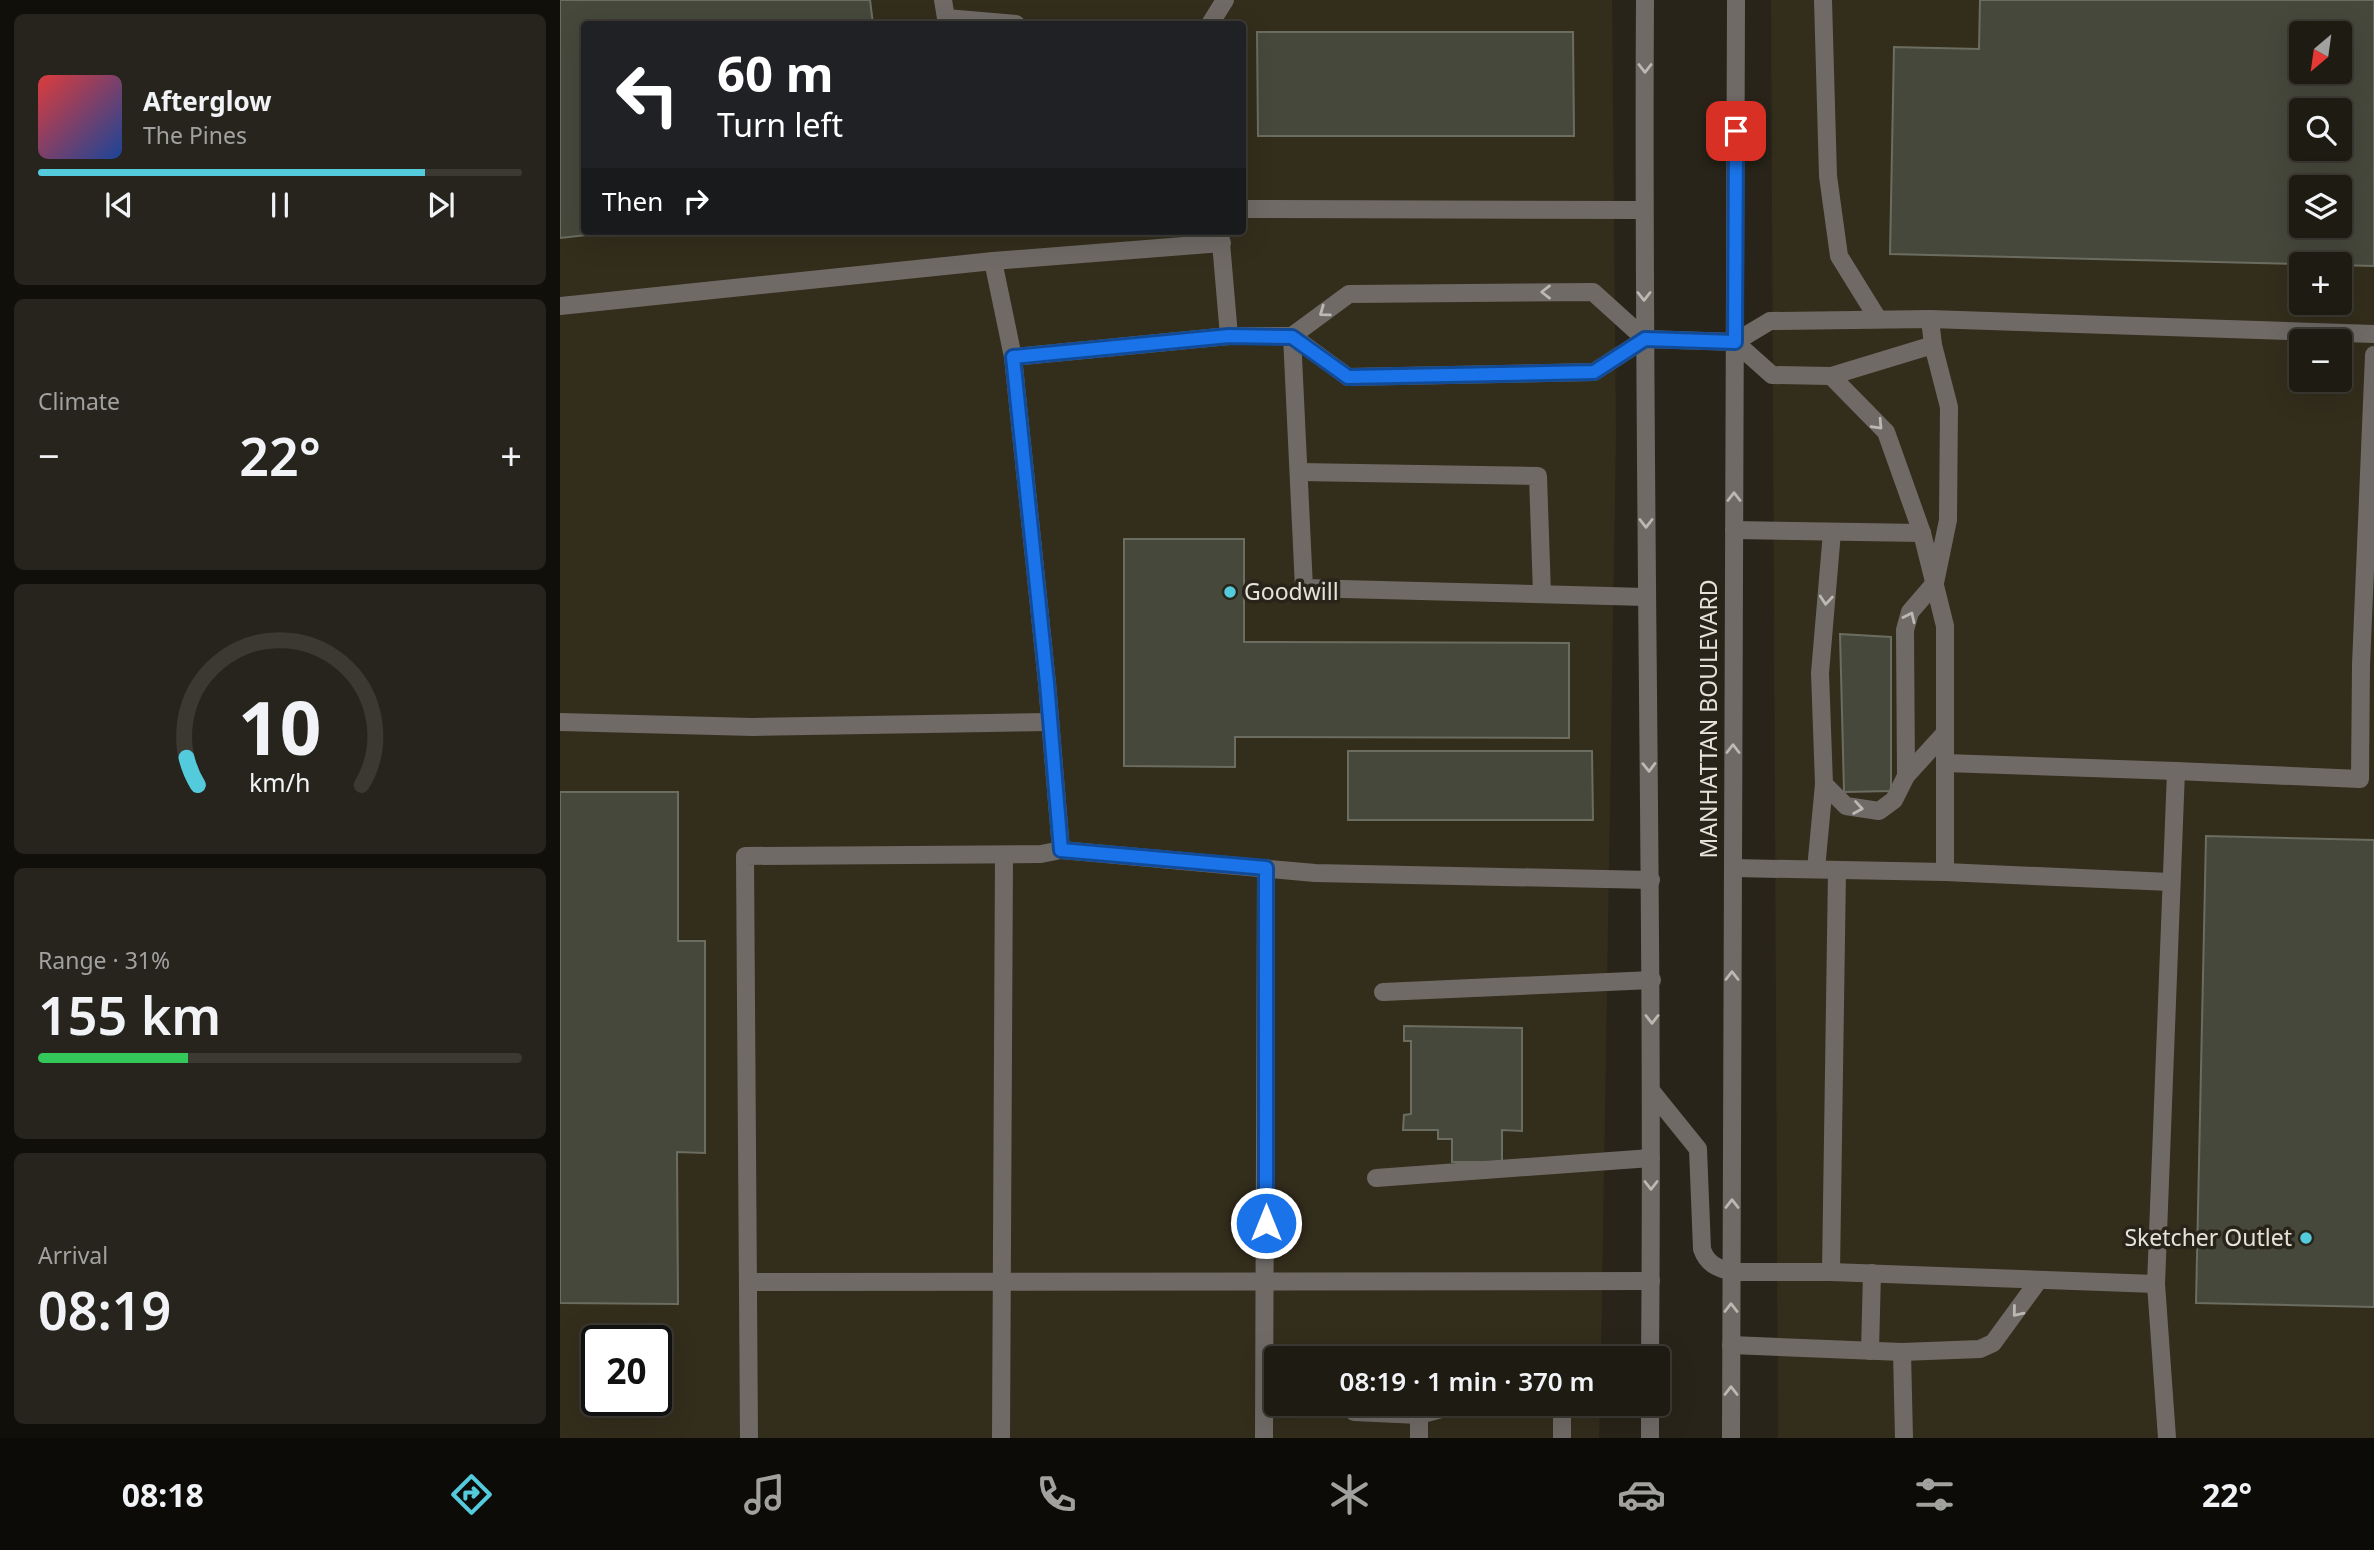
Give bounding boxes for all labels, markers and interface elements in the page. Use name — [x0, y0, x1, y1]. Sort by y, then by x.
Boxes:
north arrow — [2289, 21, 2352, 84]
map controls — [2289, 21, 2352, 392]
text: 60 m — [717, 40, 834, 106]
icon: left — [602, 49, 693, 140]
one-way arrow — [1637, 63, 1653, 74]
text: Afterglow — [143, 83, 271, 119]
button: search — [2289, 98, 2352, 161]
pin — [1706, 101, 1766, 161]
text: Turn left — [717, 103, 843, 146]
icon: arrive — [1717, 112, 1755, 150]
text: The Pines — [143, 119, 247, 151]
button: layers — [2289, 175, 2352, 238]
icon: right — [677, 182, 715, 220]
text: Then — [602, 183, 663, 219]
icon: previous — [100, 186, 138, 224]
icon: pause — [261, 186, 299, 224]
icon: next — [422, 186, 460, 224]
button: + — [2289, 252, 2352, 315]
one-way arrow — [1540, 284, 1551, 300]
one-way arrow — [1637, 290, 1652, 301]
one-way arrow — [1320, 304, 1332, 316]
button: − — [2289, 329, 2352, 392]
text: Climate — [38, 385, 120, 417]
one-way arrow — [1870, 417, 1883, 430]
text: 22° — [239, 420, 321, 491]
text: − — [38, 429, 60, 481]
text: + — [500, 429, 522, 481]
one-way arrow — [1726, 491, 1742, 502]
one-way arrow — [1638, 518, 1654, 529]
place label: Goodwill — [1244, 575, 1339, 607]
street label: MANHATTAN BOULEVARD — [1692, 580, 1724, 859]
marker: Goodwill — [1222, 584, 1238, 600]
one-way arrow — [1819, 595, 1834, 606]
one-way arrow — [1902, 612, 1916, 624]
text: 10 — [238, 677, 322, 776]
one-way arrow — [1725, 743, 1741, 754]
one-way arrow — [1641, 762, 1657, 773]
text: km/h — [249, 765, 311, 799]
one-way arrow — [1852, 800, 1864, 815]
text: Range · 31% — [38, 944, 170, 976]
one-way arrow — [1724, 971, 1740, 981]
text: 155 km — [38, 979, 221, 1050]
one-way arrow — [1644, 1014, 1660, 1025]
one-way arrow — [1643, 1180, 1659, 1191]
position arrow — [1229, 1186, 1303, 1260]
one-way arrow — [1724, 1198, 1740, 1209]
place label: Sketcher Outlet — [2124, 1221, 2292, 1253]
marker: Sketcher Outlet — [2298, 1230, 2314, 1246]
text: Arrival — [38, 1239, 108, 1271]
text: 08:19 — [38, 1274, 171, 1345]
one-way arrow — [1724, 1303, 1739, 1314]
one-way arrow — [2012, 1304, 2025, 1317]
speed limit sign: 20 — [581, 1325, 672, 1416]
text: 08:19 · 1 min · 370 m — [1340, 1363, 1594, 1399]
one-way arrow — [1723, 1386, 1739, 1396]
icon: directions — [447, 1470, 496, 1519]
icon: music — [740, 1470, 789, 1519]
icon: phone — [1032, 1470, 1081, 1519]
icon: climate — [1325, 1470, 1374, 1519]
icon: car — [1617, 1470, 1666, 1519]
icon: filters — [1910, 1470, 1959, 1519]
text: 08:18 — [122, 1473, 204, 1516]
text: 22° — [2202, 1473, 2252, 1516]

